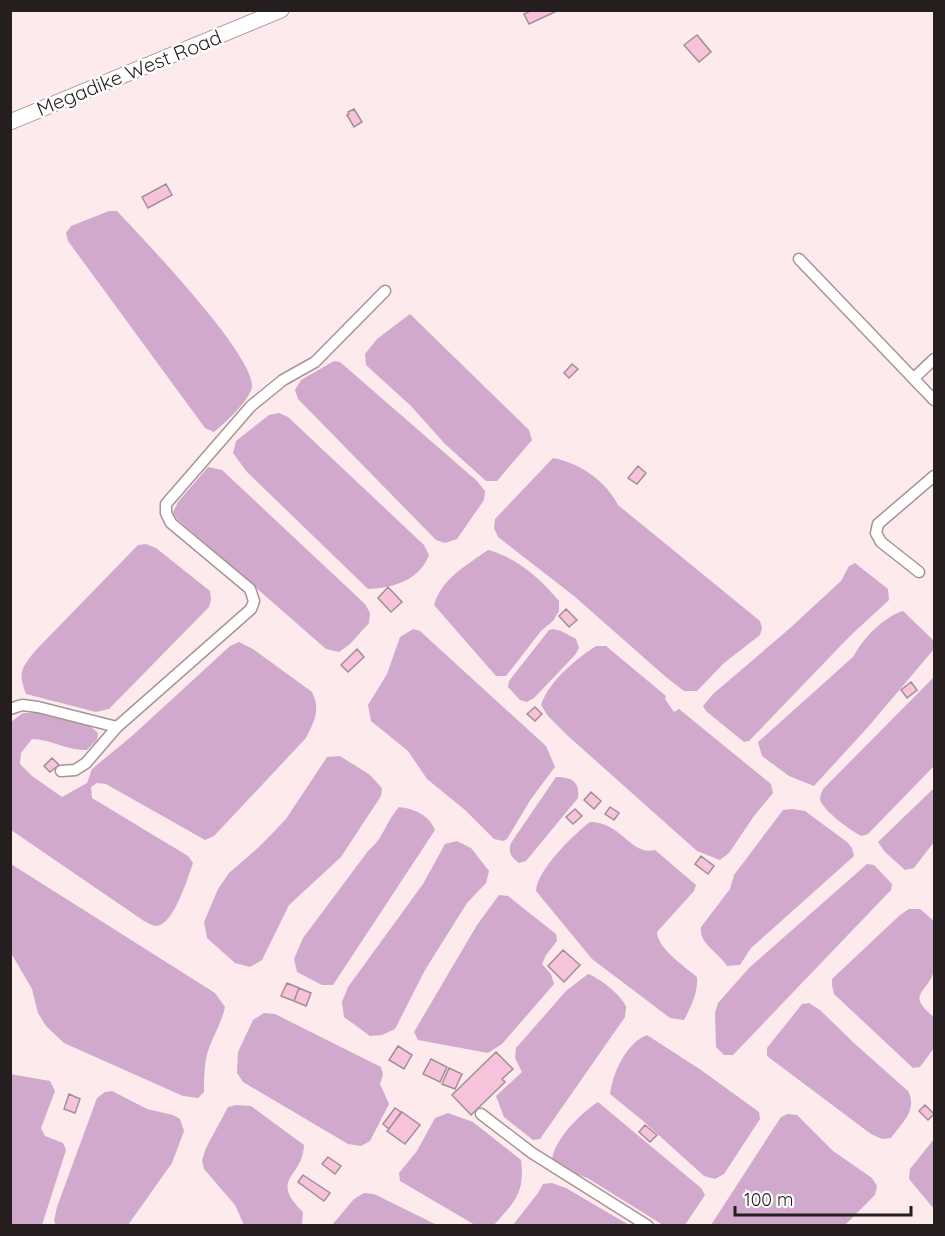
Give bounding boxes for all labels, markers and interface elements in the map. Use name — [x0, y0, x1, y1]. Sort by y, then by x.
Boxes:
street label: Megadike West Road — [33, 24, 225, 121]
scale bar — [735, 1179, 910, 1217]
text: 100 m — [744, 1188, 793, 1211]

